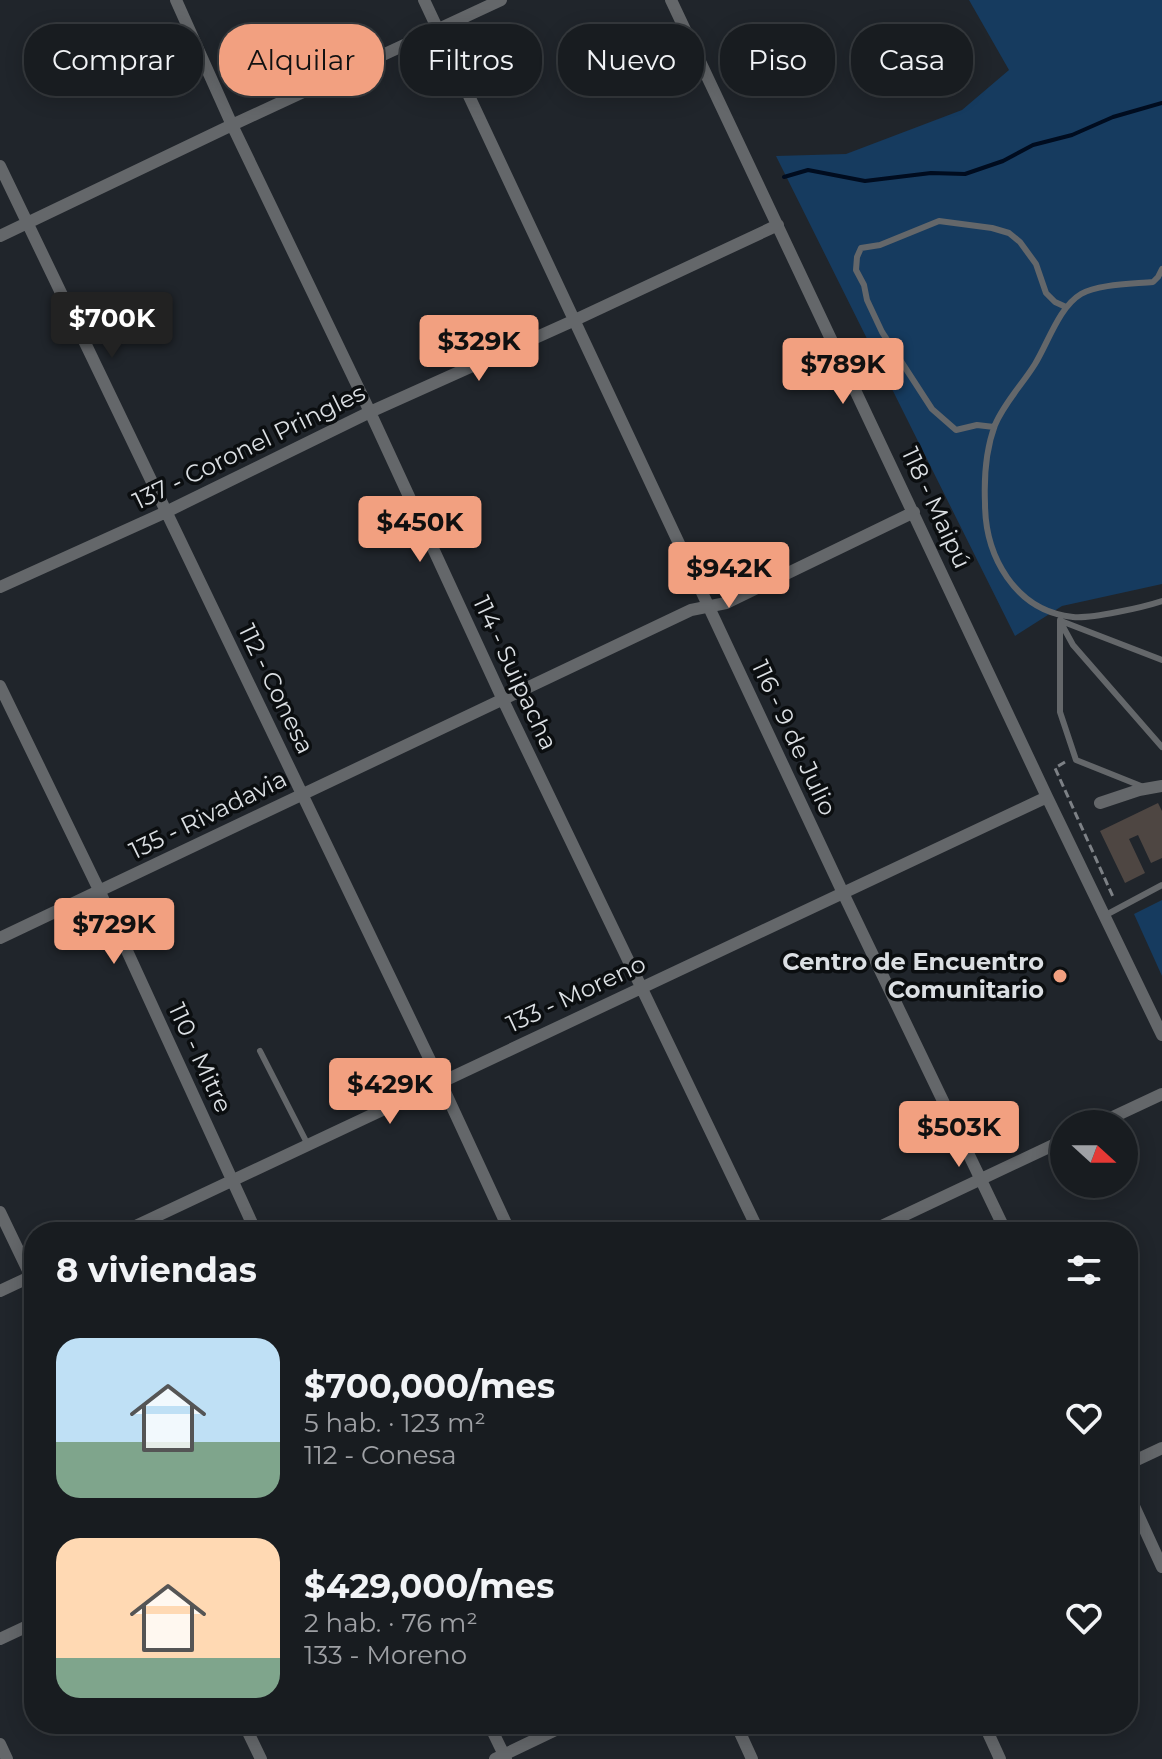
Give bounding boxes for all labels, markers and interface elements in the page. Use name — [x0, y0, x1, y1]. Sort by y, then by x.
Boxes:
chip: Comprar — [24, 24, 203, 96]
chip: Alquilar — [219, 24, 384, 96]
chip: Filtros — [400, 24, 542, 96]
chip: Nuevo — [558, 24, 704, 96]
chip: Piso — [720, 24, 835, 96]
chip: Casa — [851, 24, 973, 96]
pin: $700K — [56, 292, 168, 360]
text: $700K — [69, 302, 155, 334]
pin: $329K — [423, 315, 535, 383]
text: $329K — [438, 325, 520, 357]
pin: $789K — [787, 338, 899, 406]
text: $789K — [801, 348, 885, 380]
street label: 137 - Coronel Pringles — [128, 378, 370, 515]
street label: 118 - Maipú — [896, 443, 977, 573]
pin: $450K — [364, 496, 476, 564]
text: $450K — [376, 506, 464, 538]
pin: $942K — [673, 542, 785, 610]
text: $942K — [686, 552, 772, 584]
street label: 114 - Suipacha — [467, 591, 564, 754]
street label: 112 - Conesa — [233, 619, 320, 758]
street label: 116 - 9 de Julio — [746, 656, 843, 820]
street label: 135 - Rivadavia — [124, 764, 291, 865]
pin: $729K — [58, 898, 170, 966]
text: $729K — [72, 908, 156, 940]
place label: Centro de Encuentro Comunitario — [782, 947, 1044, 1004]
street label: 133 - Moreno — [501, 949, 650, 1038]
marker: Centro de Encuentro Comunitario — [1051, 967, 1069, 985]
street label: 110 - Mitre — [162, 998, 238, 1117]
pin: $429K — [334, 1058, 446, 1126]
text: $429K — [347, 1068, 433, 1100]
pin: $503K — [903, 1101, 1015, 1169]
north arrow — [1050, 1110, 1138, 1198]
map controls — [1050, 1110, 1138, 1198]
text: $503K — [917, 1111, 1001, 1143]
icon: filters — [1062, 1248, 1106, 1292]
text: 8 viviendas — [56, 1249, 257, 1291]
text: $700,000/mes — [304, 1365, 555, 1407]
icon: home — [120, 1370, 216, 1466]
icon: heart — [1062, 1396, 1106, 1440]
text: 5 hab. · 123 m² — [304, 1407, 486, 1439]
text: 112 - Conesa — [304, 1439, 457, 1471]
text: $429,000/mes — [304, 1565, 554, 1607]
icon: home — [120, 1570, 216, 1666]
icon: heart — [1062, 1596, 1106, 1640]
text: 2 hab. · 76 m² — [304, 1607, 478, 1639]
text: 133 - Moreno — [304, 1639, 467, 1671]

